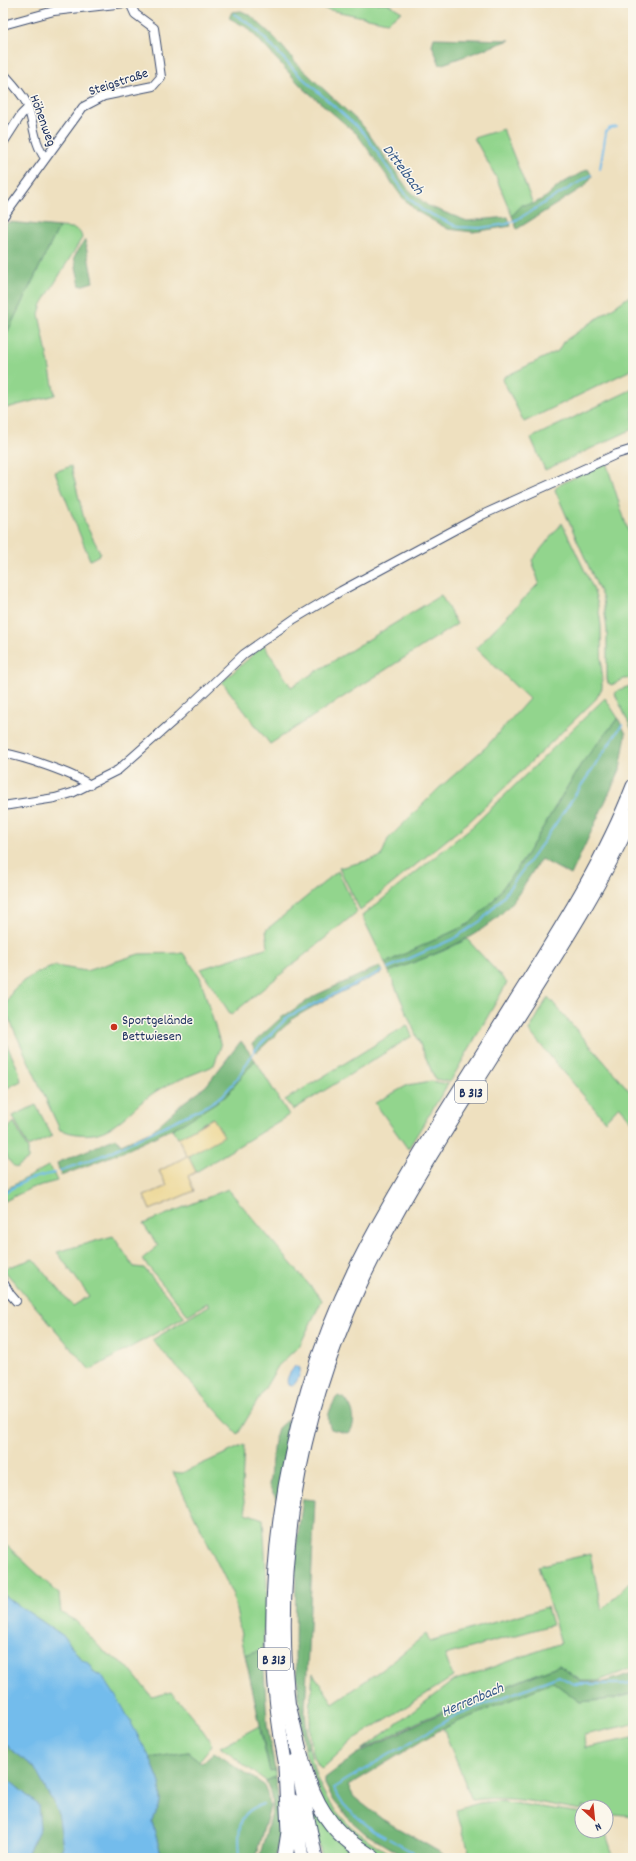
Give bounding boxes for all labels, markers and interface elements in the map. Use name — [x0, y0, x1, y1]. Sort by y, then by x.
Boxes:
street label: Steigstraße — [86, 64, 151, 102]
street label: Höhenweg — [24, 92, 61, 149]
water label: Dittelbach — [376, 140, 429, 201]
place label: Sportgelände Bettwiesen — [122, 1011, 193, 1047]
marker: Sportgelände Bettwiesen — [109, 1022, 119, 1032]
road number: B 313 — [455, 1081, 487, 1103]
road number: B 313 — [258, 1648, 290, 1670]
water label: Herrenbach — [438, 1678, 508, 1724]
north arrow — [574, 1799, 614, 1839]
text: N — [591, 1818, 604, 1835]

